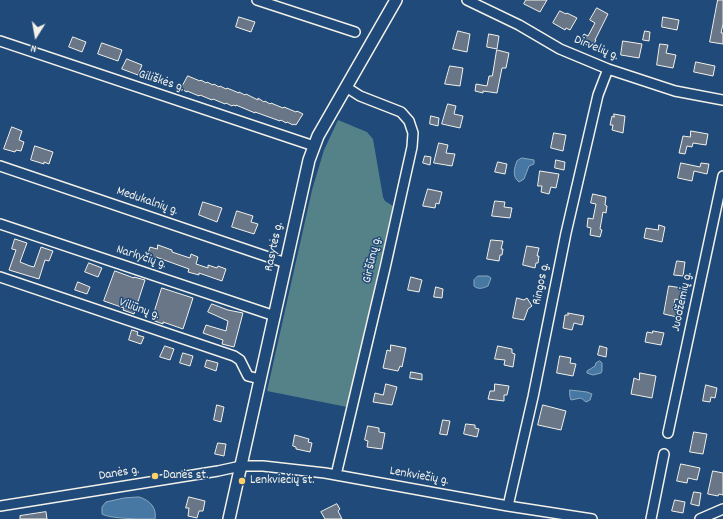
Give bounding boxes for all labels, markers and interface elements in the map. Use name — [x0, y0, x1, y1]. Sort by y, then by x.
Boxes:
north arrow — [16, 16, 56, 56]
street label: Dirvelių g. — [571, 33, 621, 65]
text: N — [30, 39, 38, 56]
street label: Giliškės g. — [136, 67, 186, 97]
street label: Medukalnių g. — [114, 184, 180, 220]
street label: Rasytės g. — [262, 221, 288, 273]
street label: Giršūnų g. — [360, 235, 386, 285]
street label: Narkyčių g. — [114, 243, 168, 273]
street label: Ringos g. — [530, 262, 554, 306]
street label: Juodžemių g. — [669, 271, 697, 333]
street label: Viliūnų g. — [117, 296, 161, 324]
street label: Danės g. — [98, 463, 140, 485]
street label: Lenkviečių g. — [388, 464, 450, 490]
place label: Danės st. — [163, 468, 208, 484]
marker: Danės st. — [150, 471, 160, 481]
place label: Lenkviečių st. — [250, 473, 315, 489]
marker: Lenkviečių st. — [237, 476, 247, 486]

